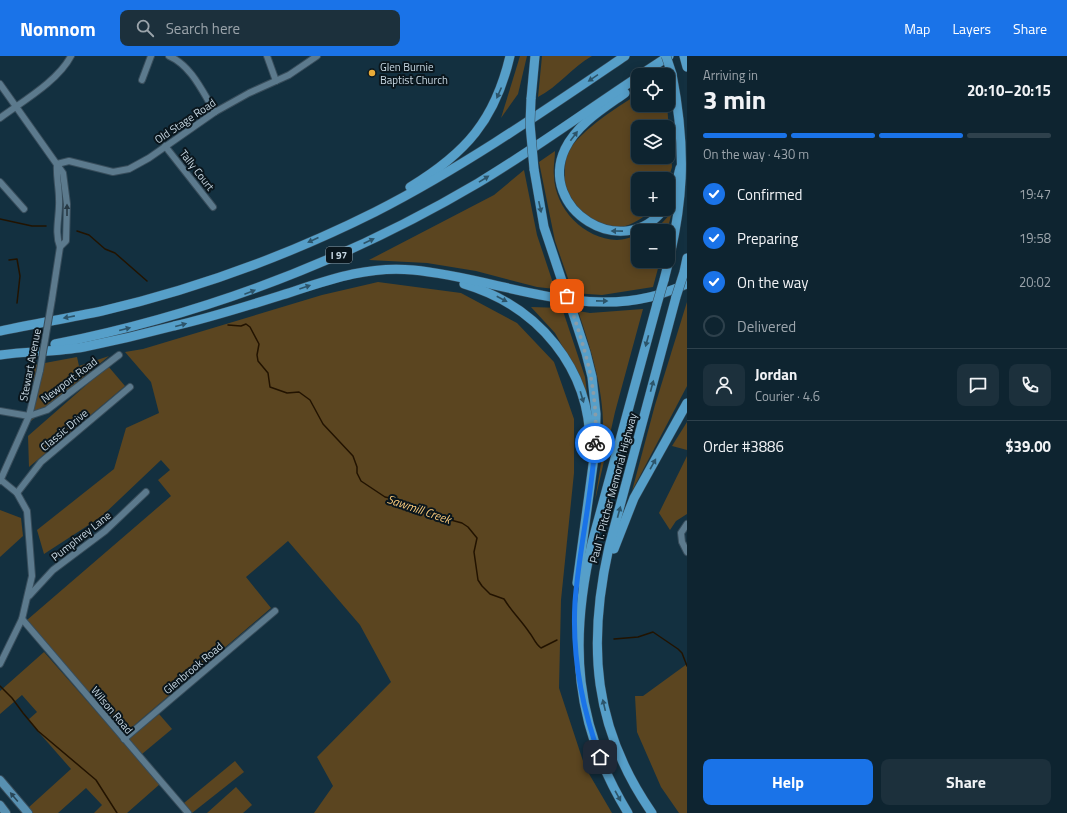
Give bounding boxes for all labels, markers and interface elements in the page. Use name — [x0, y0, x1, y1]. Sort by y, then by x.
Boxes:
search box — [120, 10, 400, 46]
text: Nomnom — [20, 14, 96, 43]
icon: search — [134, 17, 156, 39]
text: Search here — [166, 17, 240, 40]
text: Map — [904, 18, 930, 39]
text: Layers — [952, 18, 991, 39]
text: Share — [1013, 18, 1047, 39]
place label: Glen Burnie Baptist Church — [380, 59, 448, 88]
text: Arriving in — [703, 65, 758, 85]
marker: Glen Burnie Baptist Church — [367, 68, 377, 78]
map controls — [631, 68, 675, 268]
button: locate — [631, 68, 675, 112]
one-way arrow — [588, 74, 598, 82]
text: 20:10–20:15 — [967, 79, 1051, 102]
text: 3 min — [703, 80, 766, 119]
one-way arrow — [496, 88, 502, 99]
street label: Old Stage Road — [151, 94, 219, 147]
button: layers — [631, 120, 675, 164]
one-way arrow — [569, 131, 578, 142]
text: On the way · 430 m — [703, 144, 809, 164]
street label: Tally Court — [176, 146, 218, 194]
button: + — [631, 172, 675, 216]
one-way arrow — [479, 175, 489, 183]
icon: check — [703, 183, 725, 205]
text: Confirmed — [737, 183, 802, 206]
text: 19:47 — [1019, 184, 1051, 204]
one-way arrow — [538, 201, 544, 213]
one-way arrow — [64, 203, 70, 216]
button: − — [631, 224, 675, 268]
one-way arrow — [611, 227, 623, 234]
icon: check — [703, 227, 725, 249]
text: Preparing — [737, 227, 798, 250]
text: 19:58 — [1019, 228, 1051, 248]
one-way arrow — [307, 237, 319, 243]
one-way arrow — [364, 238, 375, 244]
road number: I 97 — [326, 247, 352, 263]
icon: check — [703, 271, 725, 293]
text: On the way — [737, 271, 809, 294]
text: 20:02 — [1019, 272, 1051, 292]
pin — [550, 279, 584, 313]
one-way arrow — [300, 284, 312, 290]
icon: bag — [556, 285, 578, 307]
one-way arrow — [244, 288, 256, 294]
one-way arrow — [497, 295, 508, 302]
one-way arrow — [596, 298, 609, 304]
one-way arrow — [63, 315, 75, 321]
text: Delivered — [737, 315, 796, 338]
one-way arrow — [175, 321, 187, 327]
one-way arrow — [119, 326, 132, 332]
street label: Stewart Avenue — [15, 327, 45, 403]
one-way arrow — [644, 336, 650, 348]
street label: Newport Road — [38, 353, 101, 406]
text: Jordan — [755, 363, 797, 386]
button: person — [703, 364, 745, 406]
button: chat — [957, 364, 999, 406]
button: phone — [1009, 364, 1051, 406]
one-way arrow — [650, 380, 656, 393]
text: Courier · 4.6 — [755, 386, 820, 406]
one-way arrow — [579, 391, 585, 403]
street label: Classic Drive — [37, 405, 92, 455]
street label: Paul T. Pitcher Memorial Highway — [585, 411, 641, 565]
courier — [575, 423, 615, 463]
icon: bike — [584, 432, 606, 454]
text: Order #3886 — [703, 435, 784, 458]
text: $39.00 — [1005, 435, 1051, 458]
one-way arrow — [649, 458, 656, 470]
water label: Sawmill Creek — [384, 489, 455, 529]
one-way arrow — [616, 506, 622, 518]
street label: Pumphrey Lane — [48, 507, 115, 565]
street label: Glenbrook Road — [160, 638, 226, 698]
street label: Wilson Road — [87, 683, 137, 737]
one-way arrow — [600, 699, 606, 712]
pin — [583, 740, 617, 774]
icon: home — [589, 746, 611, 768]
button: Help — [703, 759, 873, 805]
button: Share — [881, 759, 1051, 805]
one-way arrow — [615, 790, 621, 802]
one-way arrow — [9, 791, 18, 802]

